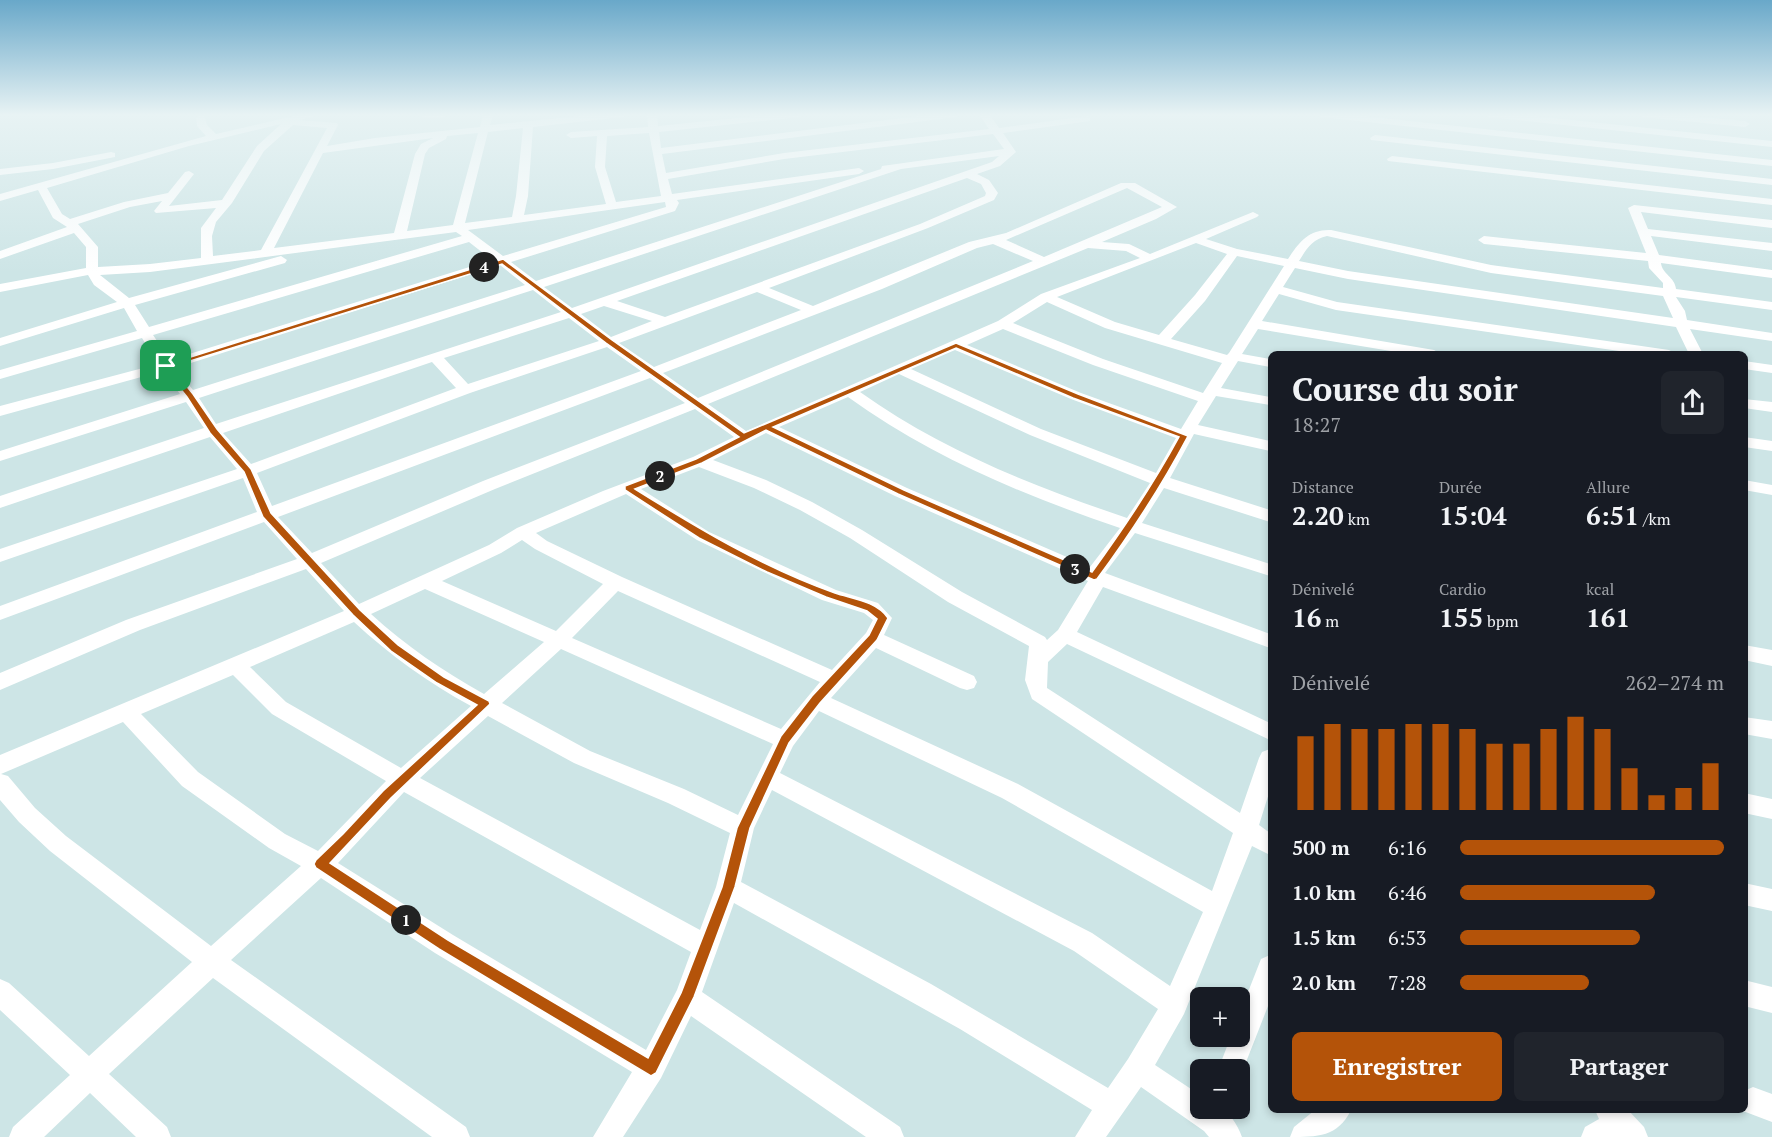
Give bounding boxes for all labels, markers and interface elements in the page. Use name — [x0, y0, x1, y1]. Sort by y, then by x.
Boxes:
pin: 4 — [469, 252, 499, 282]
text: 4 — [479, 256, 489, 278]
pin — [140, 340, 191, 391]
icon: arrive — [149, 349, 182, 382]
text: Course du soir — [1292, 367, 1518, 410]
button: share — [1661, 371, 1724, 434]
text: 18:27 — [1292, 411, 1341, 438]
pin: 2 — [645, 461, 675, 491]
text: 2 — [655, 465, 665, 487]
text: Distance — [1292, 476, 1354, 498]
text: Durée — [1439, 476, 1482, 498]
text: Allure — [1586, 476, 1630, 498]
text: 2.20 — [1292, 498, 1344, 532]
text: 15:04 — [1439, 498, 1507, 532]
text: 6:51 — [1586, 498, 1639, 532]
text: km — [1344, 508, 1370, 530]
text: /km — [1639, 508, 1670, 530]
pin: 3 — [1060, 554, 1090, 584]
text: 3 — [1070, 558, 1080, 580]
text: Dénivelé — [1292, 578, 1354, 600]
text: Cardio — [1439, 578, 1486, 600]
text: kcal — [1586, 578, 1614, 600]
text: 16 — [1292, 600, 1321, 634]
text: 155 — [1439, 600, 1483, 634]
text: 161 — [1586, 600, 1630, 634]
text: m — [1321, 610, 1339, 632]
text: bpm — [1483, 610, 1519, 632]
text: Dénivelé — [1292, 669, 1370, 696]
text: 262–274 m — [1625, 669, 1724, 696]
text: 500 m — [1292, 834, 1350, 861]
text: 6:16 — [1388, 834, 1427, 861]
text: 1.0 km — [1292, 879, 1356, 906]
text: 6:46 — [1388, 879, 1427, 906]
pin: 1 — [391, 905, 421, 935]
text: 1 — [401, 909, 411, 931]
text: 1.5 km — [1292, 924, 1356, 951]
text: 6:53 — [1388, 924, 1427, 951]
text: 2.0 km — [1292, 969, 1356, 996]
text: 7:28 — [1388, 969, 1427, 996]
map controls — [1190, 987, 1250, 1119]
button: + — [1190, 987, 1250, 1047]
button: Enregistrer — [1292, 1032, 1502, 1101]
button: Partager — [1514, 1032, 1724, 1101]
button: − — [1190, 1059, 1250, 1119]

